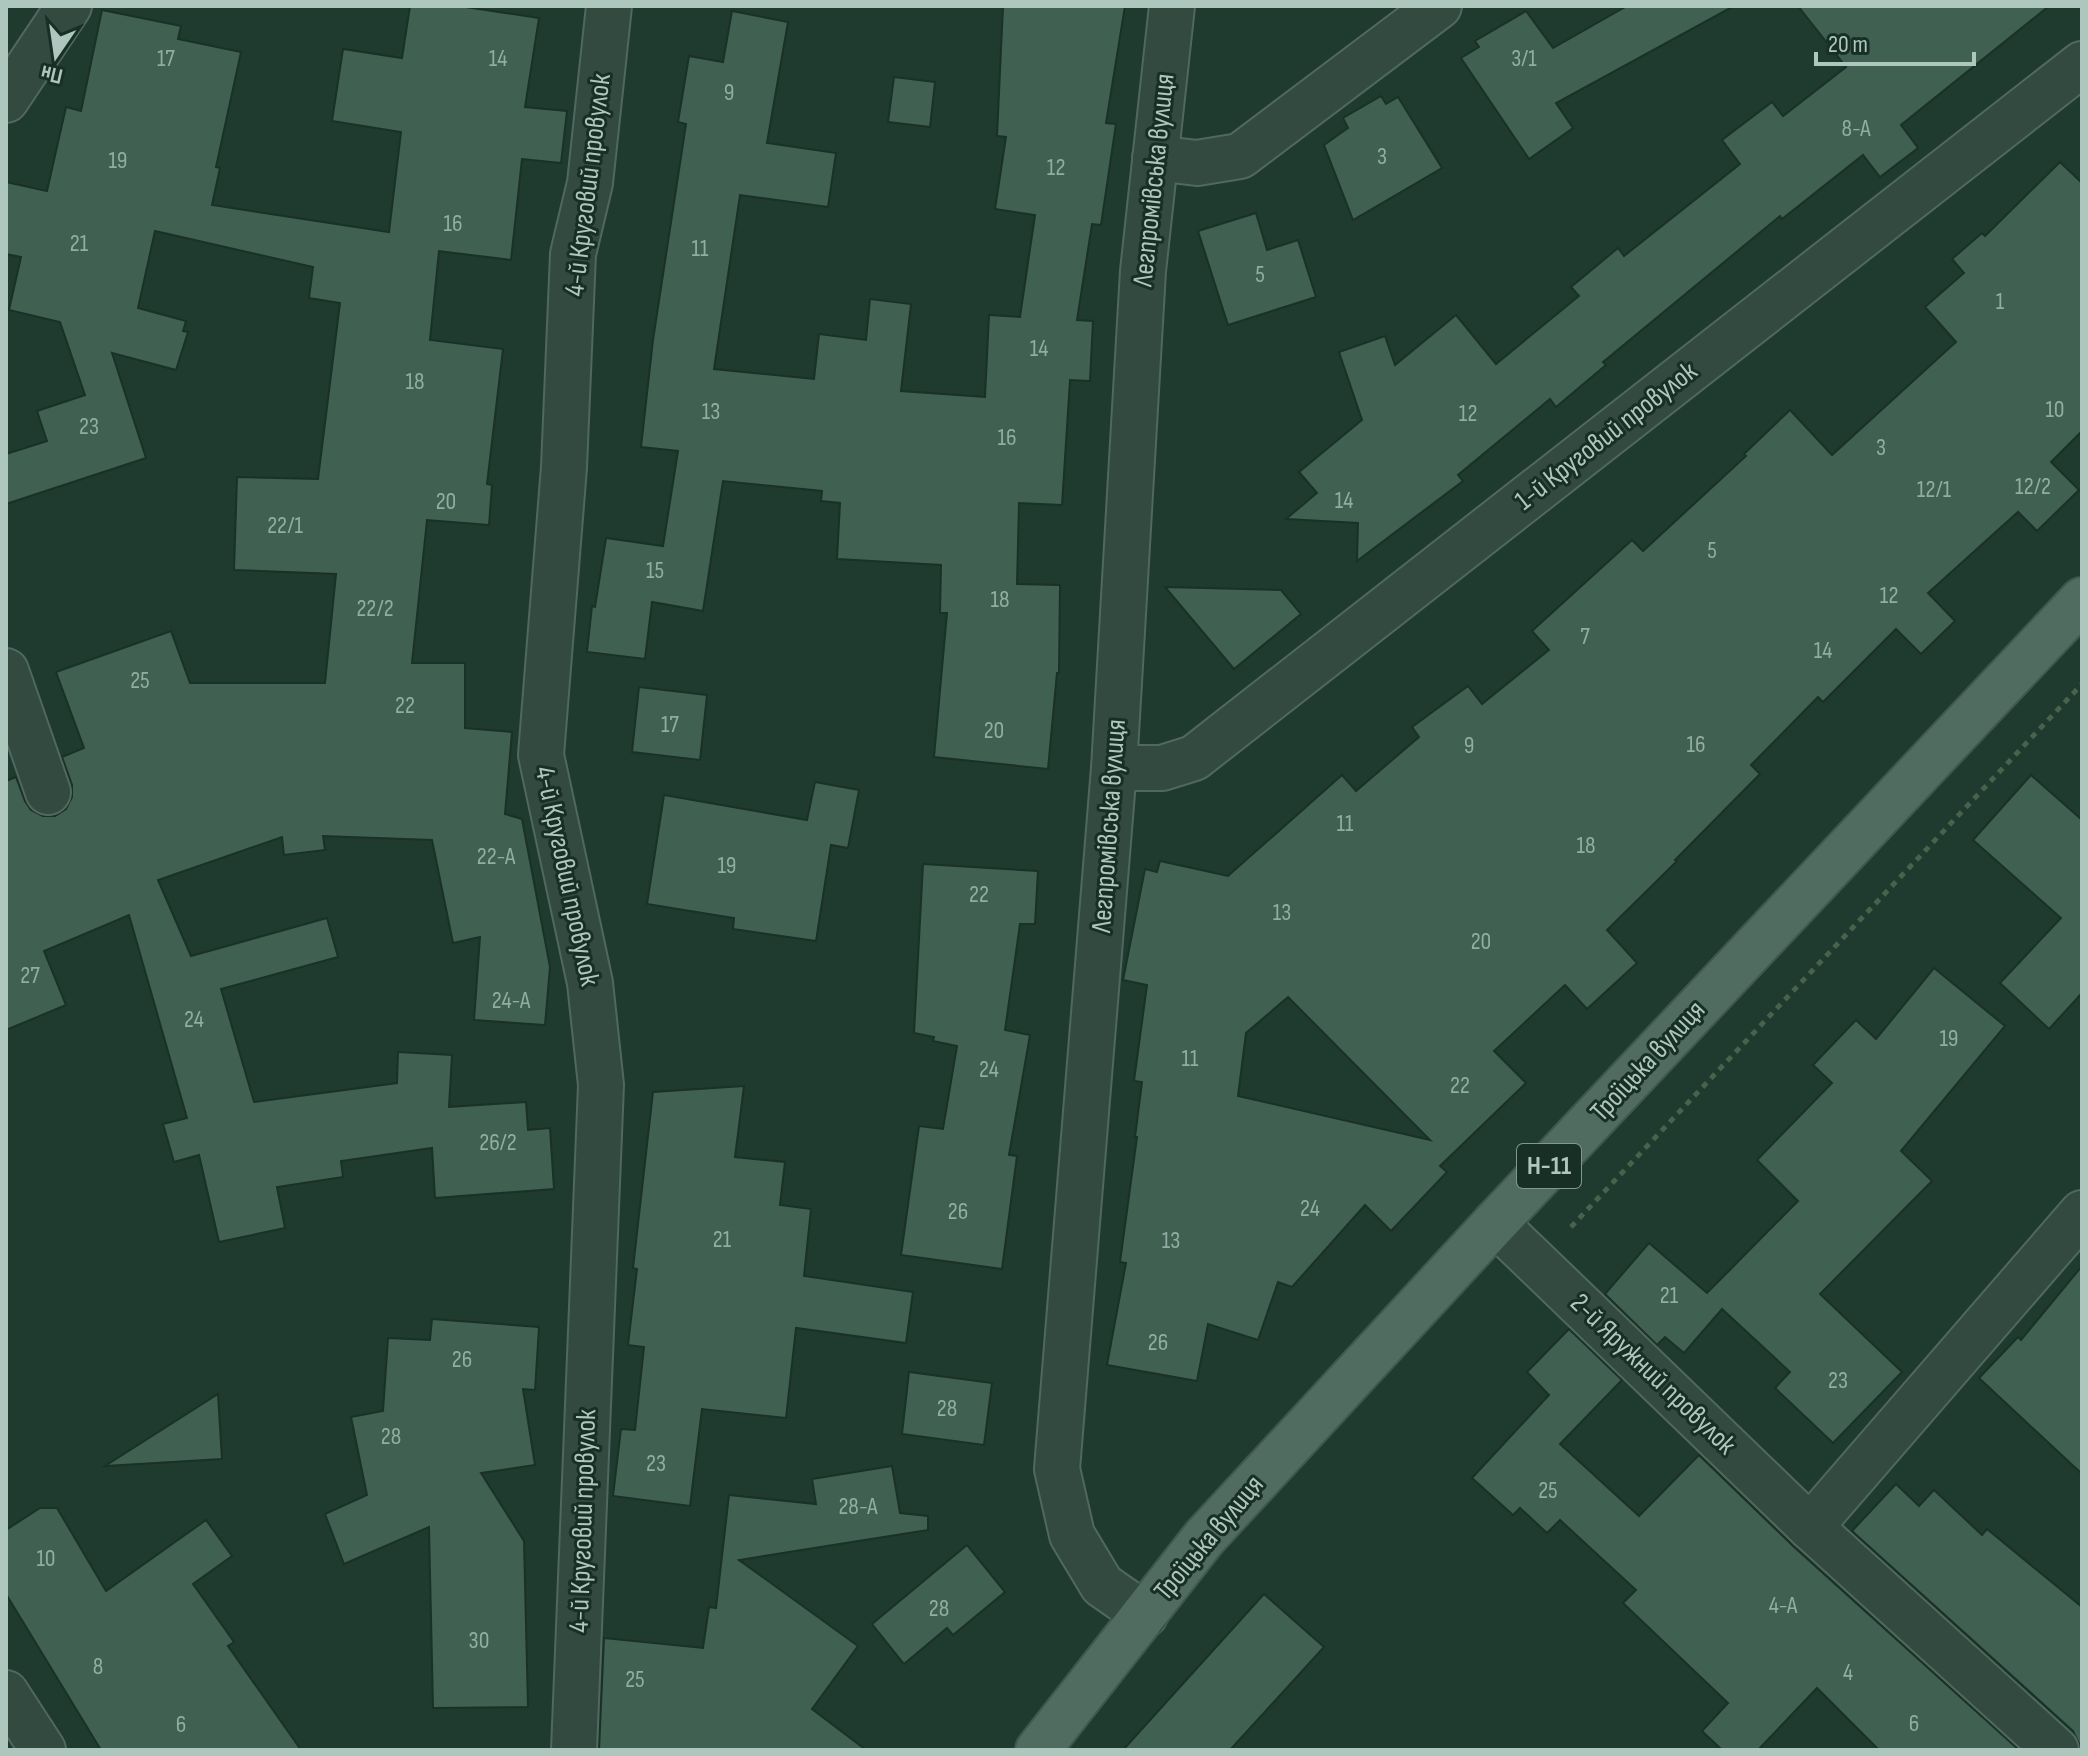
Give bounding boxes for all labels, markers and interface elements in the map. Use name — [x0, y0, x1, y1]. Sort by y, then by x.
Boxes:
north arrow — [16, 16, 96, 96]
scale bar — [1816, 16, 1974, 66]
text: 20 m — [1828, 30, 1868, 59]
house number: 17 — [157, 44, 175, 73]
house number: 14 — [489, 44, 507, 73]
house number: 3/1 — [1511, 44, 1537, 73]
text: Пн — [38, 58, 65, 90]
street label: 4-й Круговий провулок — [558, 72, 618, 298]
street label: Легпромівська вулиця — [1126, 72, 1182, 289]
house number: 9 — [724, 78, 734, 107]
house number: 8-А — [1841, 114, 1871, 143]
house number: 3 — [1377, 142, 1387, 171]
house number: 19 — [108, 146, 128, 175]
house number: 12 — [1047, 153, 1065, 182]
house number: 16 — [444, 209, 462, 238]
house number: 21 — [70, 229, 89, 258]
house number: 11 — [692, 234, 709, 263]
house number: 5 — [1255, 260, 1265, 289]
house number: 1 — [1996, 287, 2005, 316]
house number: 14 — [1030, 334, 1048, 363]
street label: 1-й Круговий провулок — [1509, 355, 1704, 517]
house number: 18 — [406, 367, 424, 396]
house number: 10 — [2045, 395, 2065, 424]
house number: 13 — [702, 397, 720, 426]
house number: 12 — [1459, 399, 1477, 428]
house number: 23 — [79, 412, 99, 441]
house number: 16 — [998, 423, 1016, 452]
house number: 3 — [1876, 433, 1886, 462]
house number: 12/2 — [2015, 472, 2051, 501]
house number: 12/1 — [1917, 475, 1952, 504]
house number: 14 — [1335, 486, 1353, 515]
house number: 20 — [436, 487, 456, 516]
house number: 22/1 — [267, 511, 303, 540]
house number: 5 — [1707, 536, 1717, 565]
house number: 15 — [646, 556, 664, 585]
house number: 12 — [1880, 581, 1898, 610]
house number: 18 — [991, 585, 1009, 614]
house number: 22/2 — [356, 594, 394, 623]
house number: 7 — [1580, 622, 1590, 651]
house number: 14 — [1814, 636, 1832, 665]
house number: 25 — [130, 666, 150, 695]
house number: 22 — [395, 691, 415, 720]
house number: 17 — [661, 710, 679, 739]
house number: 20 — [984, 716, 1004, 745]
street label: Легпромівська вулиця — [1085, 718, 1133, 935]
house number: 16 — [1687, 730, 1705, 759]
house number: 9 — [1464, 731, 1474, 760]
street label: 4-й Круговий провулок — [528, 763, 606, 989]
house number: 11 — [1337, 809, 1354, 838]
house number: 18 — [1577, 831, 1595, 860]
house number: 22-А — [477, 842, 516, 871]
house number: 19 — [717, 851, 737, 880]
house number: 22 — [969, 880, 989, 909]
house number: 13 — [1273, 898, 1291, 927]
house number: 20 — [1471, 927, 1491, 956]
house number: 27 — [20, 961, 40, 990]
house number: 24-А — [492, 986, 531, 1015]
street label: Троїцька вулиця — [1584, 994, 1712, 1128]
house number: 24 — [184, 1005, 204, 1034]
house number: 19 — [1939, 1024, 1959, 1053]
house number: 11 — [1182, 1044, 1199, 1073]
house number: 24 — [979, 1055, 999, 1084]
house number: 22 — [1450, 1071, 1470, 1100]
house number: 26/2 — [479, 1128, 517, 1157]
road number: Н-11 — [1517, 1144, 1581, 1188]
house number: 24 — [1300, 1194, 1320, 1223]
house number: 26 — [948, 1197, 968, 1226]
house number: 21 — [713, 1225, 732, 1254]
house number: 13 — [1162, 1226, 1180, 1255]
house number: 21 — [1660, 1281, 1679, 1310]
street label: 2-й Яружний провулок — [1563, 1287, 1743, 1462]
house number: 26 — [1148, 1328, 1168, 1357]
house number: 26 — [452, 1345, 472, 1374]
house number: 23 — [1828, 1366, 1848, 1395]
house number: 28 — [937, 1394, 957, 1423]
street label: 4-й Круговий провулок — [563, 1408, 603, 1633]
house number: 28 — [381, 1422, 401, 1451]
house number: 23 — [646, 1449, 666, 1478]
street label: Троїцька вулиця — [1147, 1469, 1271, 1607]
house number: 25 — [1538, 1476, 1558, 1505]
house number: 28-А — [838, 1492, 878, 1521]
house number: 10 — [36, 1544, 56, 1573]
house number: 4-А — [1769, 1591, 1798, 1620]
house number: 28 — [929, 1594, 949, 1623]
house number: 30 — [469, 1626, 489, 1655]
house number: 8 — [93, 1652, 103, 1681]
house number: 4 — [1843, 1658, 1853, 1687]
house number: 25 — [625, 1665, 645, 1694]
house number: 6 — [1909, 1709, 1919, 1738]
house number: 6 — [176, 1710, 186, 1739]

